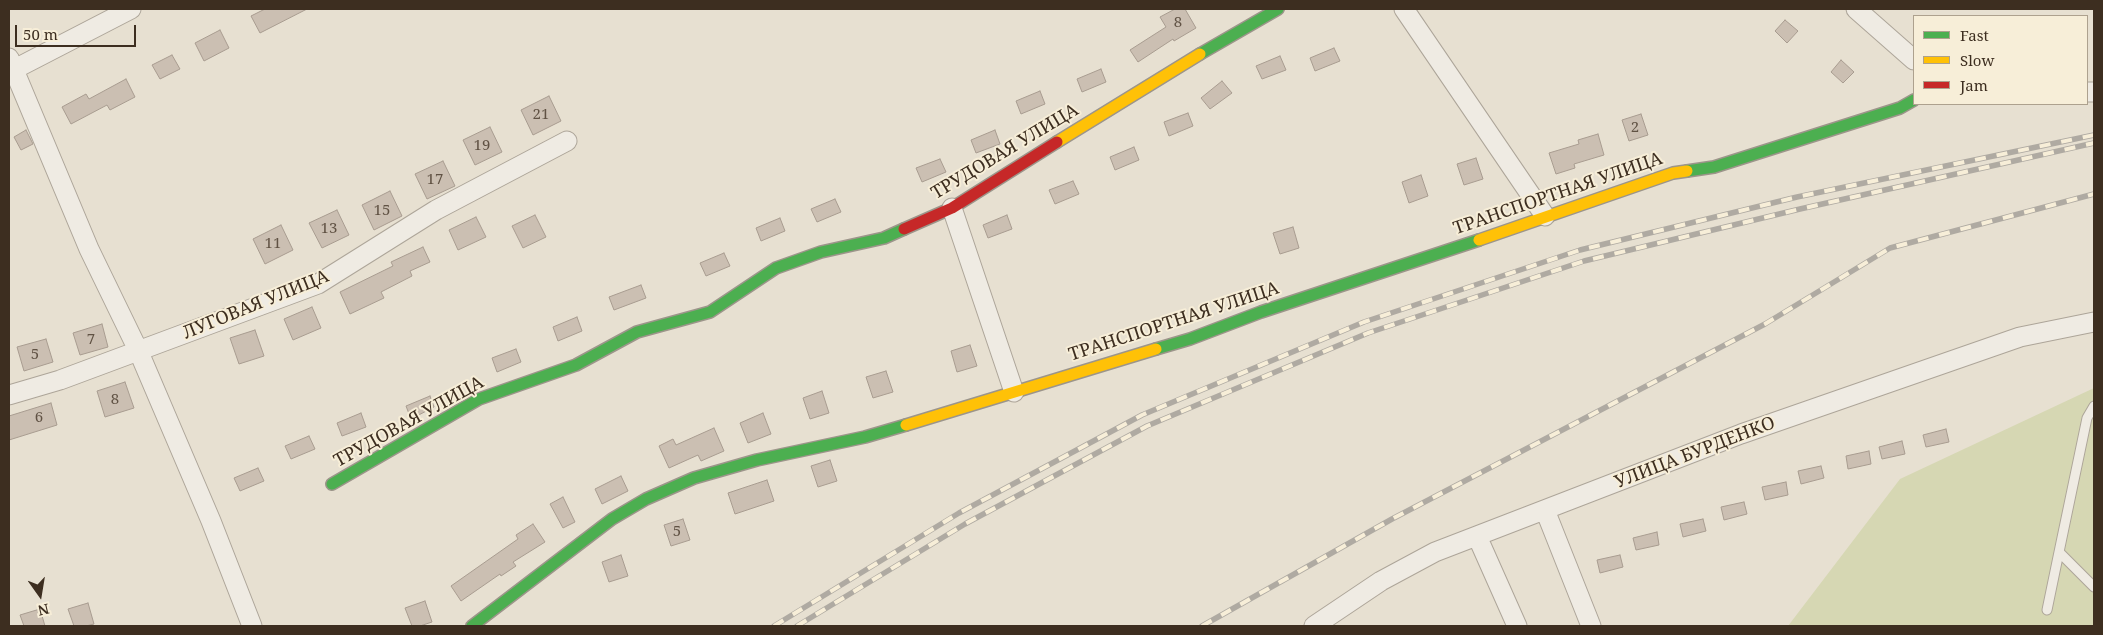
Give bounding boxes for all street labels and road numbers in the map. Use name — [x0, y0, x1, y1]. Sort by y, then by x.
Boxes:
street label: ТРУДОВАЯ УЛИЦА — [928, 100, 1082, 204]
street label: ТРАНСПОРТНАЯ УЛИЦА — [1451, 148, 1665, 240]
street label: ЛУГОВАЯ УЛИЦА — [180, 266, 332, 344]
street label: ТРАНСПОРТНАЯ УЛИЦА — [1066, 278, 1282, 366]
street label: ТРУДОВАЯ УЛИЦА — [330, 372, 488, 472]
street label: УЛИЦА БУРДЕНКО — [1612, 412, 1778, 494]

